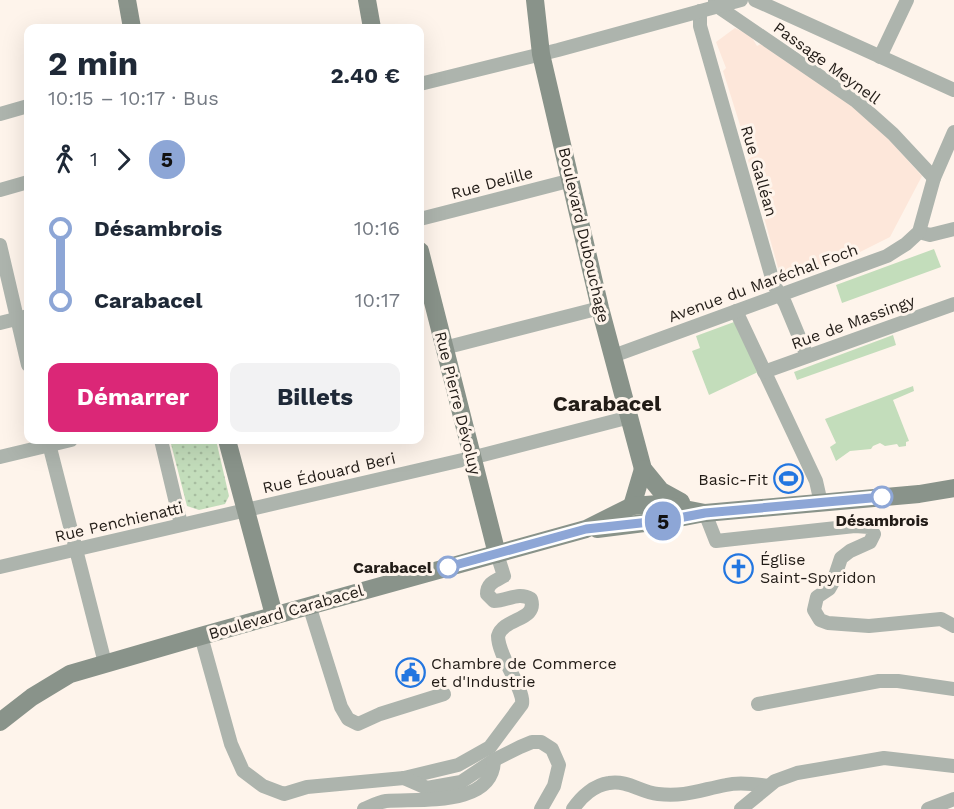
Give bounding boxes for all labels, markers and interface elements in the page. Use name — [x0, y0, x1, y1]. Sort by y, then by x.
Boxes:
street label: Passage Meynell — [770, 18, 884, 108]
text: 2 min — [48, 44, 138, 83]
text: 2.40 € — [330, 63, 400, 88]
text: 10:15 – 10:17 · Bus — [48, 86, 219, 110]
street label: Rue Galléan — [737, 123, 781, 219]
icon: walk — [48, 143, 81, 176]
icon: forward — [107, 143, 140, 176]
street label: Boulevard Dubouchage — [555, 145, 613, 325]
text: 1 — [90, 147, 98, 171]
text: 5 — [161, 147, 173, 172]
street label: Rue Delille — [449, 163, 535, 203]
text: Désambrois — [94, 216, 222, 241]
text: 10:16 — [354, 216, 400, 240]
street label: Avenue du Maréchal Foch — [666, 240, 860, 326]
text: Carabacel — [94, 288, 203, 313]
text: 10:17 — [355, 288, 400, 312]
street label: Rue de Massingy — [789, 291, 918, 353]
street label: Rue Pierre Dévoluy — [431, 329, 485, 477]
button: Démarrer — [48, 363, 218, 432]
button: Billets — [230, 363, 400, 432]
district label: Carabacel — [553, 391, 662, 416]
street label: Rue Édouard Beri — [261, 448, 397, 498]
sports icon: Basic-Fit — [773, 463, 805, 495]
place label: Basic-Fit — [698, 470, 768, 489]
marker: Désambrois — [871, 486, 893, 508]
street label: Rue Penchienatti — [53, 498, 185, 546]
line badge: 5 — [644, 502, 682, 540]
text: 5 — [657, 509, 669, 534]
place label: Désambrois — [835, 511, 929, 530]
place label: Église Saint-Spyridon — [760, 550, 876, 587]
church icon: Église Saint-Spyridon — [723, 552, 755, 584]
marker: Carabacel — [437, 556, 459, 578]
place label: Carabacel — [353, 558, 433, 577]
street label: Boulevard Carabacel — [206, 581, 366, 643]
place label: Chambre de Commerce et d'Industrie — [431, 654, 617, 691]
public building icon: Chambre de Commerce et d'Industrie — [394, 656, 426, 688]

